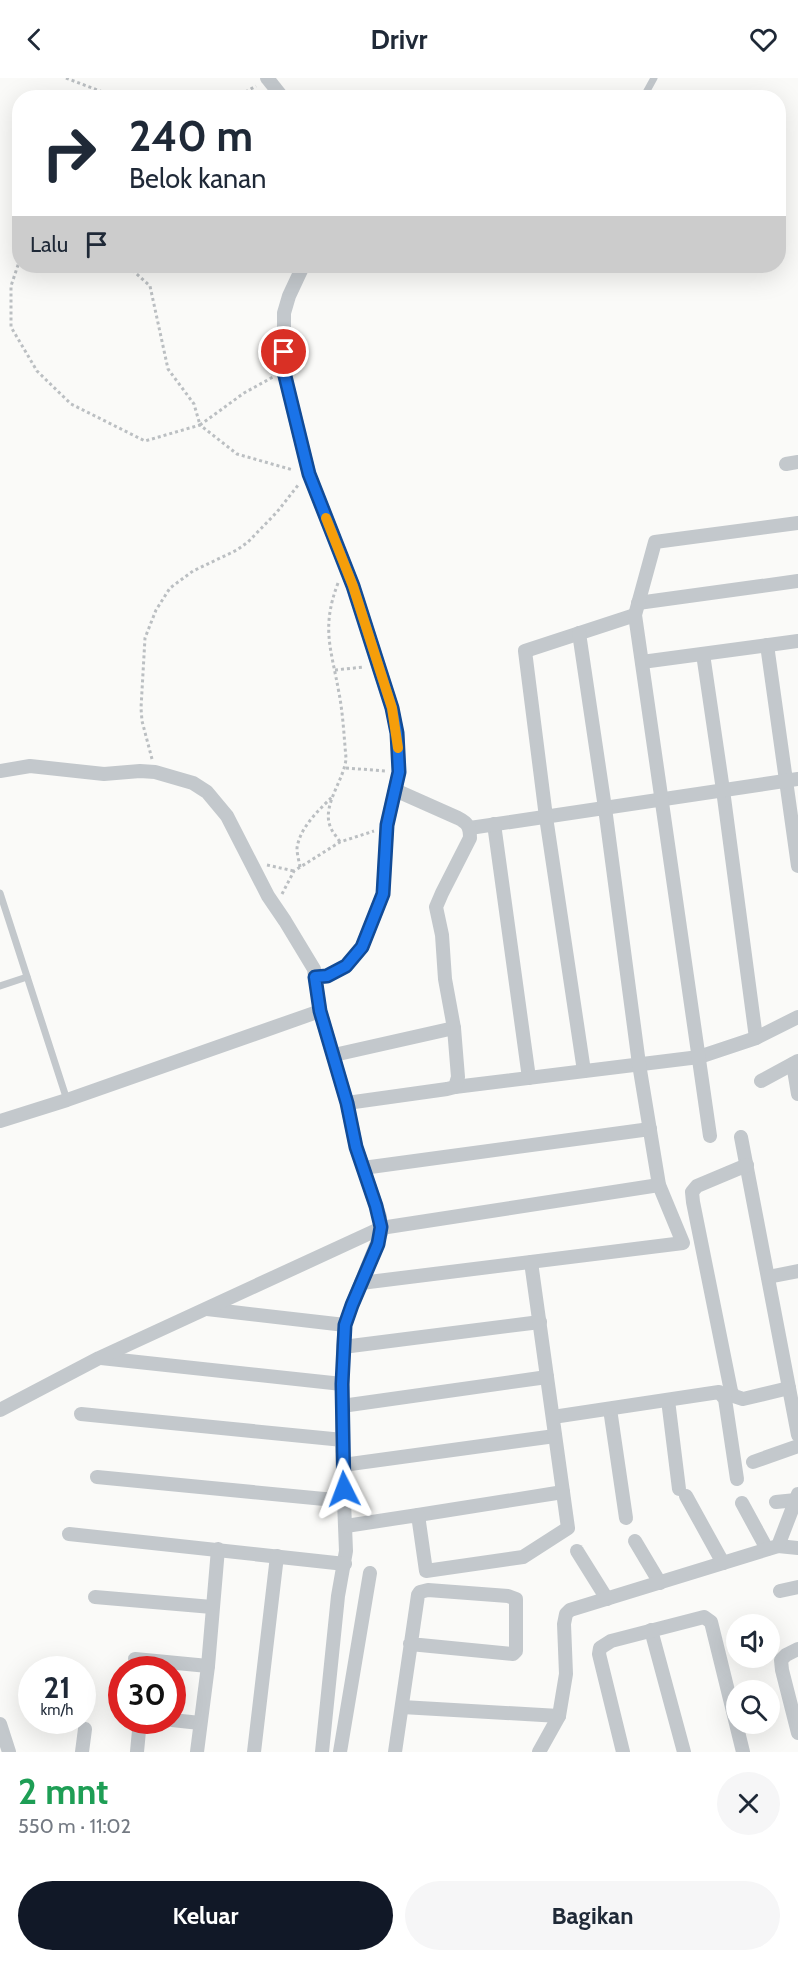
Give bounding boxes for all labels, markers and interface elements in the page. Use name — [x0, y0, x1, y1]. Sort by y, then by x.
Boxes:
icon: back — [18, 23, 51, 56]
text: Drivr — [371, 23, 427, 56]
icon: heart — [747, 23, 780, 56]
text: 240 m — [129, 110, 253, 162]
icon: right — [30, 114, 108, 192]
text: Belok kanan — [129, 162, 266, 195]
icon: arrive — [80, 228, 113, 261]
text: Lalu — [30, 231, 68, 258]
pin — [258, 326, 309, 377]
icon: arrive — [267, 335, 300, 368]
position arrow — [312, 1457, 376, 1521]
map controls — [726, 1614, 780, 1734]
button: sound — [726, 1614, 780, 1668]
speed limit sign: 30 — [108, 1656, 186, 1734]
text: 21 — [44, 1669, 70, 1706]
button: search — [726, 1680, 780, 1734]
text: km/h — [41, 1701, 73, 1719]
text: 2 mnt — [18, 1769, 108, 1813]
button: close — [717, 1772, 780, 1835]
text: 550 m · 11:02 — [18, 1814, 131, 1838]
button: Keluar — [18, 1881, 393, 1950]
button: Bagikan — [405, 1881, 780, 1950]

